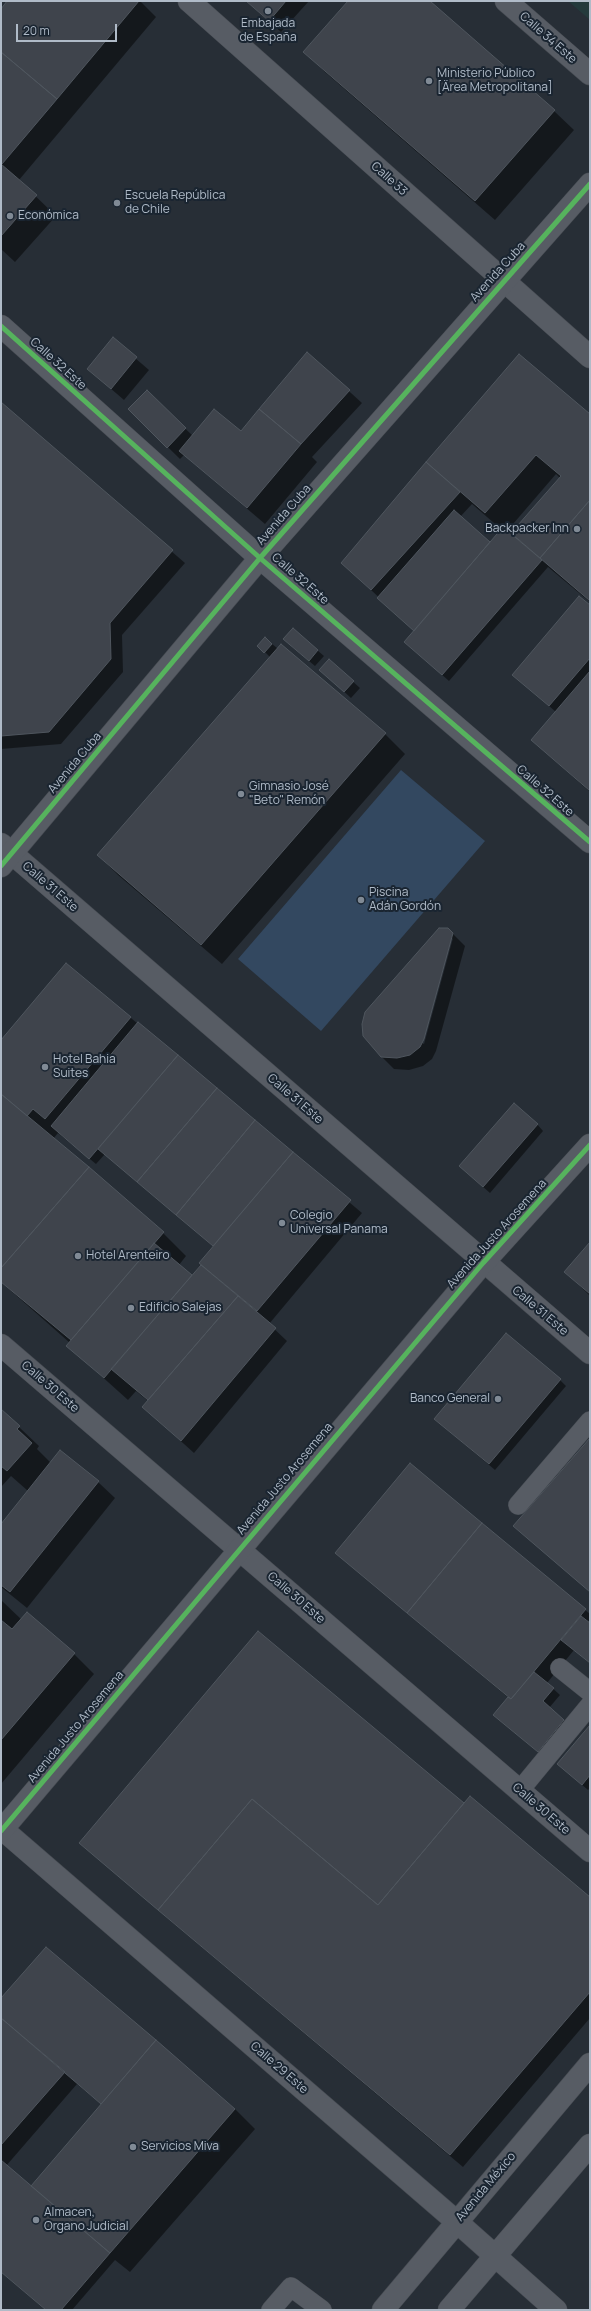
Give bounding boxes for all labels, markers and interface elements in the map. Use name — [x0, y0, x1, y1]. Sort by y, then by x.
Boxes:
marker: Embajada de España — [263, 6, 273, 16]
street label: Calle 34 Este — [516, 9, 580, 67]
scale bar — [18, 16, 119, 42]
place label: Embajada de España — [239, 17, 297, 45]
text: 20 m — [23, 22, 50, 39]
place label: Ministerio Público [Ärea Metropolitana] — [437, 67, 553, 95]
marker: Ministerio Público [Ärea Metropolitana] — [424, 76, 434, 86]
street label: Calle 33 — [368, 159, 410, 199]
place label: Escuela República de Chile — [125, 189, 225, 217]
marker: Escuela República de Chile — [112, 198, 122, 208]
place label: Económica — [18, 209, 79, 223]
marker: Económica — [5, 211, 15, 221]
street label: Avenida Cuba — [467, 239, 529, 305]
street label: Calle 32 Este — [27, 335, 89, 393]
street label: Avenida Cuba — [254, 482, 314, 548]
place label: Backpacker Inn — [485, 522, 569, 536]
marker: Backpacker Inn — [572, 524, 582, 534]
street label: Calle 32 Este — [269, 550, 331, 608]
street label: Avenida Cuba — [45, 729, 105, 797]
street label: Calle 32 Este — [514, 762, 576, 820]
place label: Gimnasio José "Beto" Remón — [249, 780, 329, 808]
marker: Gimnasio José "Beto" Remón — [236, 789, 246, 799]
street label: Calle 31 Este — [19, 859, 81, 915]
place label: Piscina Adán Gordón — [369, 886, 441, 914]
marker: Piscina Adán Gordón — [356, 895, 366, 905]
place label: Hotel Bahia Suites — [53, 1053, 116, 1081]
marker: Hotel Bahia Suites — [40, 1062, 50, 1072]
street label: Calle 31 Este — [264, 1071, 326, 1127]
street label: Avenida Justo Arosemena — [444, 1177, 550, 1291]
place label: Colegio Universal Panama — [290, 1209, 388, 1237]
marker: Colegio Universal Panama — [277, 1218, 287, 1228]
place label: Hotel Arenteiro — [86, 1249, 170, 1263]
marker: Hotel Arenteiro — [73, 1251, 83, 1261]
street label: Calle 31 Este — [509, 1283, 571, 1339]
place label: Edificio Salejas — [139, 1301, 222, 1315]
marker: Edificio Salejas — [126, 1303, 136, 1313]
street label: Calle 30 Este — [18, 1358, 82, 1416]
place label: Banco General — [410, 1392, 490, 1406]
marker: Banco General — [493, 1394, 503, 1404]
street label: Avenida Justo Arosemena — [234, 1420, 336, 1538]
street label: Calle 30 Este — [264, 1569, 328, 1627]
street label: Avenida Justo Arosemena — [25, 1668, 127, 1786]
street label: Calle 30 Este — [509, 1780, 573, 1838]
street label: Calle 29 Este — [247, 2039, 311, 2097]
place label: Servicios Miva — [141, 2140, 219, 2154]
marker: Servicios Miva — [128, 2142, 138, 2152]
street label: Avenida México — [453, 2150, 519, 2224]
place label: Almacen, Organo Judicial — [44, 2206, 128, 2234]
marker: Almacen, Organo Judicial — [31, 2215, 41, 2225]

